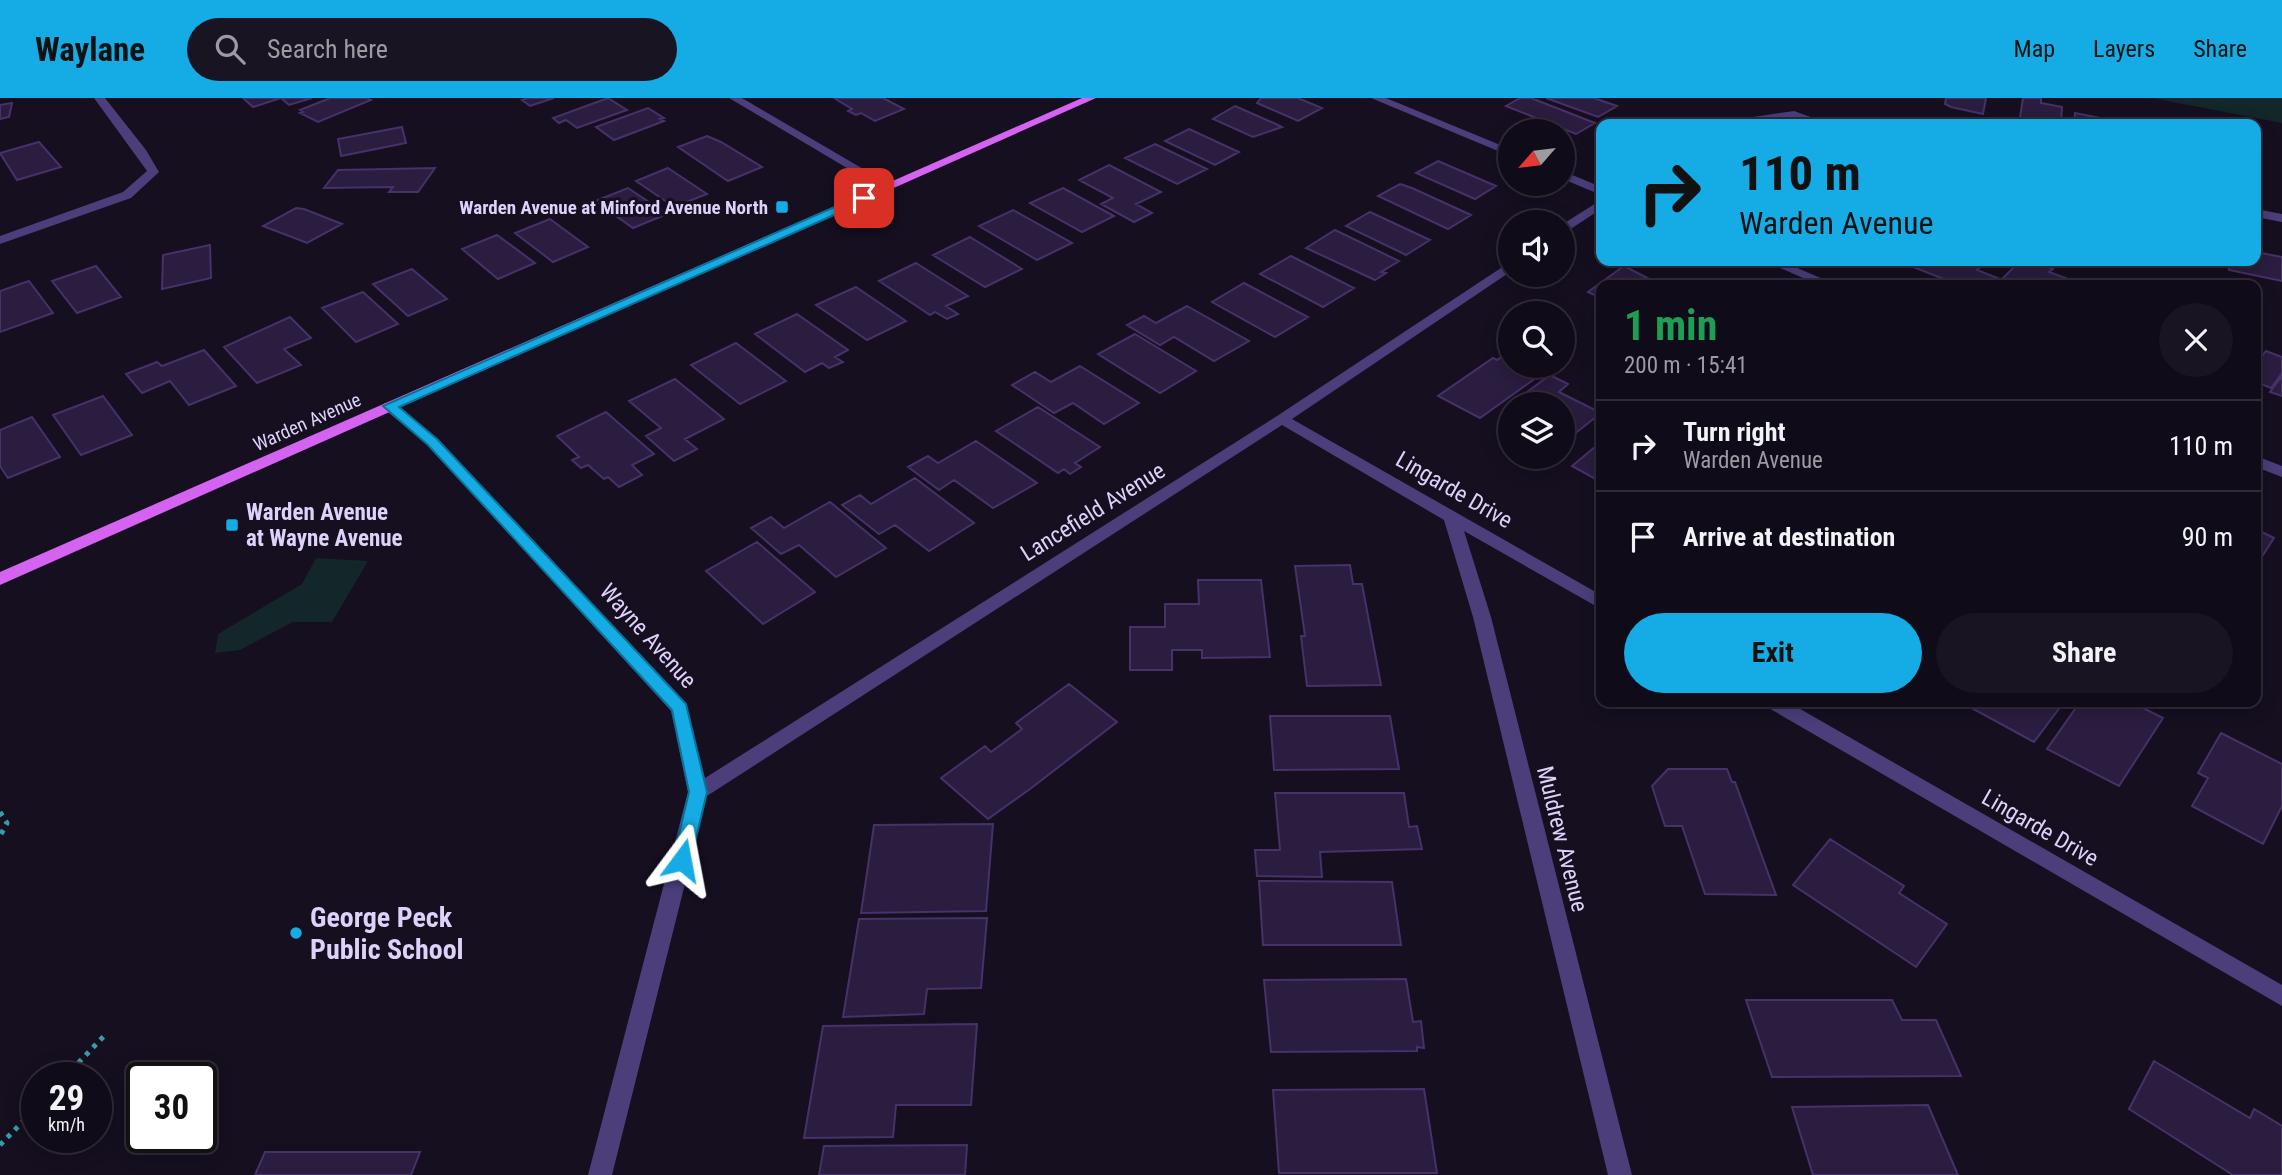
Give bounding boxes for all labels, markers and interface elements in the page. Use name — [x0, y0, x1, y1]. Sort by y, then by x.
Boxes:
search box — [187, 18, 677, 81]
text: Waylane — [35, 30, 145, 69]
icon: search — [211, 30, 249, 68]
text: Search here — [267, 34, 388, 64]
text: Map — [2014, 35, 2055, 63]
text: Layers — [2093, 35, 2155, 63]
text: Share — [2193, 35, 2247, 63]
north arrow — [1498, 119, 1575, 196]
map controls — [1498, 119, 1575, 469]
text: 110 m — [1739, 145, 1861, 202]
icon: right — [1624, 147, 1715, 238]
pin — [834, 168, 894, 228]
icon: arrive — [845, 179, 883, 217]
place label: Warden Avenue at Minford Avenue North — [459, 196, 768, 219]
marker: Warden Avenue at Minford Avenue North — [774, 199, 790, 215]
text: Warden Avenue — [1739, 204, 1933, 242]
button: sound — [1498, 210, 1575, 287]
button: search — [1498, 301, 1575, 378]
text: 1 min — [1624, 301, 1717, 350]
button: close — [2159, 303, 2233, 377]
text: 200 m · 15:41 — [1624, 352, 1748, 379]
street label: Warden Avenue — [250, 388, 365, 456]
button: layers — [1498, 392, 1575, 469]
text: Turn right — [1683, 417, 1785, 447]
icon: right — [1624, 427, 1662, 465]
text: 110 m — [2169, 431, 2233, 461]
street label: Lingarde Drive — [1391, 446, 1517, 534]
text: Warden Avenue — [1683, 447, 1823, 474]
street label: Lancefield Avenue — [1016, 457, 1170, 567]
place label: Warden Avenue at Wayne Avenue — [246, 499, 403, 552]
marker: Warden Avenue at Wayne Avenue — [224, 517, 240, 533]
icon: arrive — [1624, 518, 1662, 556]
text: Arrive at destination — [1683, 522, 1895, 552]
text: 90 m — [2182, 522, 2233, 552]
street label: Wayne Avenue — [594, 578, 702, 694]
button: Exit — [1624, 613, 1922, 693]
button: Share — [1936, 613, 2233, 693]
street label: Muldrew Avenue — [1531, 763, 1593, 915]
street label: Lingarde Drive — [1977, 784, 2103, 872]
position arrow — [645, 823, 719, 897]
place label: George Peck Public School — [310, 901, 464, 966]
marker: George Peck Public School — [288, 925, 304, 941]
speed limit sign: 30 — [126, 1062, 217, 1153]
text: 29 — [49, 1078, 84, 1119]
text: km/h — [48, 1114, 85, 1135]

